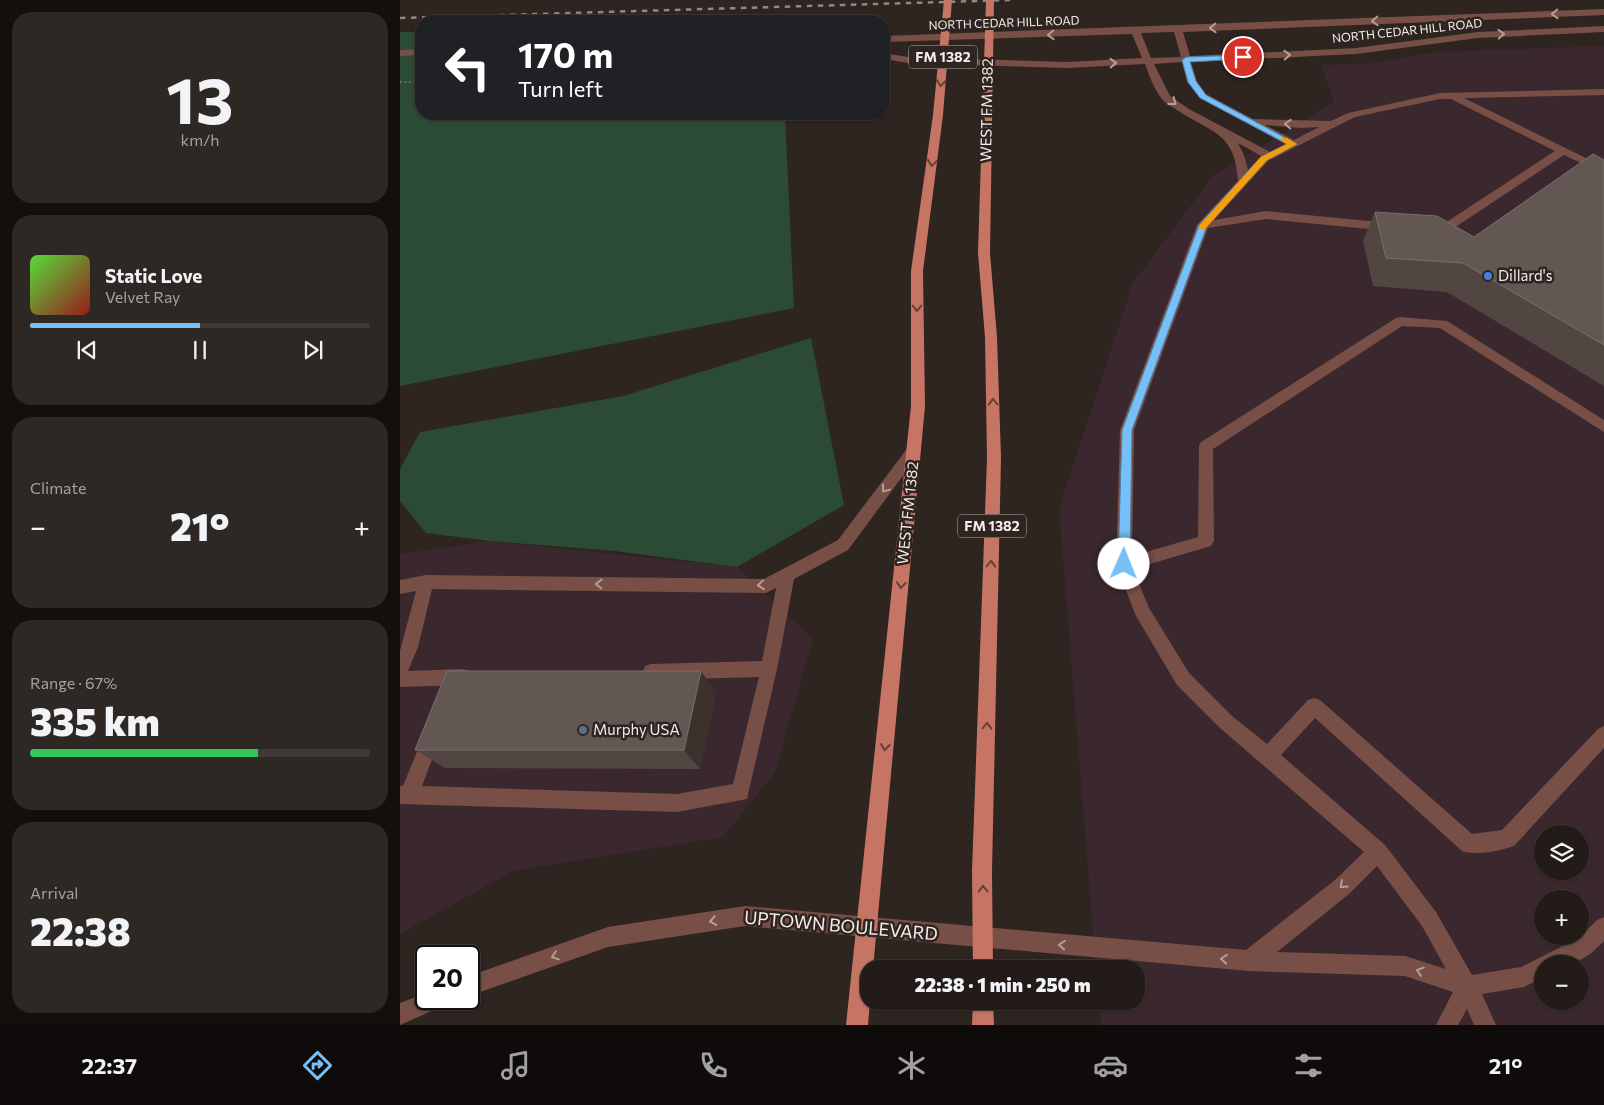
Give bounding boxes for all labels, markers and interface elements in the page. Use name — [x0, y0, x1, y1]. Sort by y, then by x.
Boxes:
one-way arrow — [1551, 9, 1559, 19]
street label: NORTH CEDAR HILL ROAD — [928, 12, 1080, 32]
street label: NORTH CEDAR HILL ROAD — [1331, 15, 1483, 45]
one-way arrow — [1371, 16, 1379, 27]
one-way arrow — [1209, 23, 1216, 33]
one-way arrow — [1046, 29, 1054, 40]
one-way arrow — [1497, 29, 1505, 40]
text: 170 m — [518, 32, 613, 75]
icon: left — [435, 35, 500, 100]
pin — [1222, 36, 1264, 78]
icon: arrive — [1229, 43, 1257, 71]
road number: FM 1382 — [909, 46, 977, 68]
one-way arrow — [1283, 49, 1291, 60]
one-way arrow — [1110, 57, 1118, 68]
text: 13 — [166, 58, 234, 137]
street label: WEST FM 1382 — [976, 58, 996, 162]
text: Turn left — [518, 75, 603, 102]
one-way arrow — [936, 80, 947, 88]
one-way arrow — [1167, 97, 1176, 105]
one-way arrow — [1284, 119, 1292, 130]
text: km/h — [181, 130, 219, 149]
one-way arrow — [927, 159, 938, 167]
text: Static Love — [105, 264, 202, 287]
place label: Dillard's — [1498, 266, 1553, 284]
marker: Dillard's — [1482, 270, 1494, 282]
text: Velvet Ray — [105, 287, 180, 306]
one-way arrow — [912, 304, 922, 312]
icon: previous — [73, 336, 101, 364]
icon: pause — [186, 336, 214, 364]
icon: next — [299, 336, 327, 364]
one-way arrow — [987, 397, 998, 405]
street label: WEST FM 1382 — [893, 460, 921, 565]
text: Climate — [30, 478, 86, 497]
one-way arrow — [882, 483, 891, 493]
text: 21° — [170, 502, 230, 549]
text: − — [30, 509, 46, 543]
text: + — [354, 509, 370, 543]
road number: FM 1382 — [958, 514, 1026, 538]
position arrow — [1097, 537, 1149, 589]
one-way arrow — [986, 560, 996, 568]
one-way arrow — [595, 579, 602, 589]
one-way arrow — [757, 579, 765, 590]
one-way arrow — [896, 581, 907, 589]
text: Range · 67% — [30, 673, 117, 692]
text: 335 km — [30, 697, 160, 744]
place label: Murphy USA — [593, 720, 680, 738]
one-way arrow — [981, 722, 992, 730]
marker: Murphy USA — [577, 724, 589, 736]
one-way arrow — [879, 743, 890, 751]
map controls — [1534, 825, 1589, 1010]
button: layers — [1534, 825, 1589, 880]
one-way arrow — [1340, 880, 1349, 889]
text: Arrival — [30, 883, 78, 902]
one-way arrow — [978, 885, 988, 892]
button: + — [1534, 890, 1589, 945]
street label: UPTOWN BOULEVARD — [743, 906, 939, 944]
text: 22:38 — [30, 907, 131, 954]
one-way arrow — [709, 915, 717, 926]
one-way arrow — [1058, 939, 1066, 950]
speed limit sign: 20 — [415, 945, 480, 1010]
one-way arrow — [552, 950, 560, 960]
one-way arrow — [1220, 953, 1228, 964]
button: − — [1534, 955, 1589, 1010]
one-way arrow — [1417, 967, 1425, 977]
text: 22:38 · 1 min · 250 m — [914, 973, 1091, 996]
icon: directions — [300, 1048, 335, 1083]
icon: music — [498, 1048, 533, 1083]
icon: phone — [696, 1048, 731, 1083]
icon: climate — [894, 1048, 929, 1083]
icon: car — [1093, 1048, 1128, 1083]
icon: filters — [1291, 1048, 1326, 1083]
text: 22:37 — [82, 1052, 137, 1079]
text: 21° — [1489, 1052, 1522, 1079]

